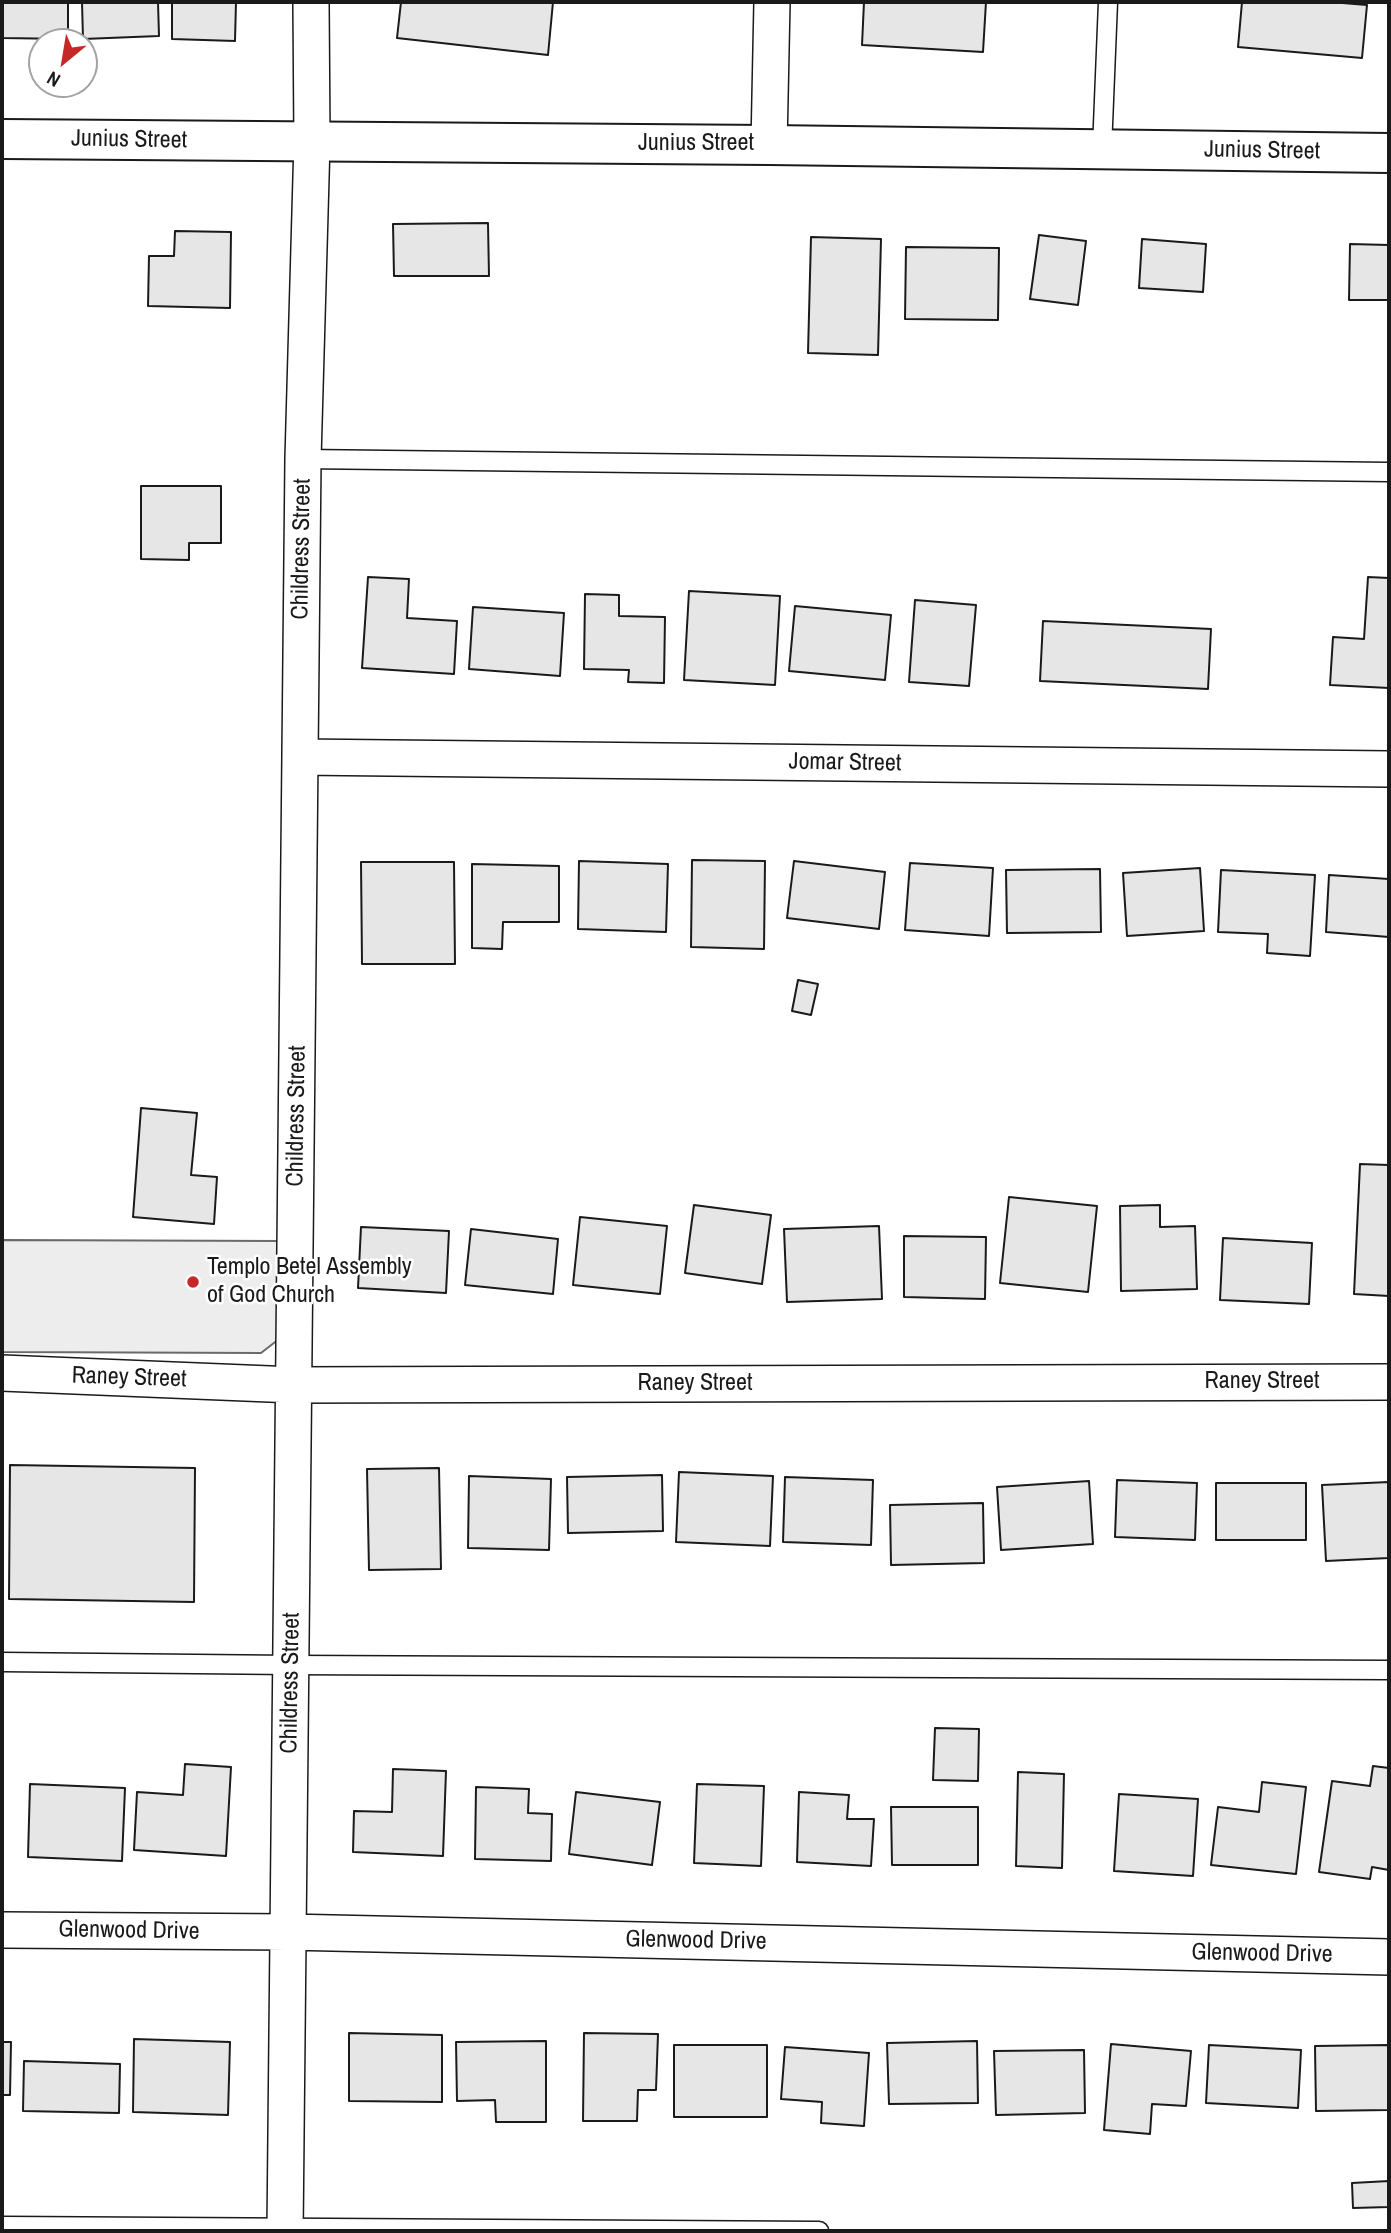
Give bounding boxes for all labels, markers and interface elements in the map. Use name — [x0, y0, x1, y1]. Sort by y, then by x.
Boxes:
north arrow — [28, 28, 98, 98]
text: N — [42, 65, 65, 94]
street label: Junius Street — [71, 125, 187, 155]
street label: Junius Street — [638, 130, 754, 158]
street label: Junius Street — [1204, 136, 1320, 166]
street label: Childress Street — [286, 478, 318, 620]
street label: Jomar Street — [788, 748, 902, 778]
street label: Childress Street — [281, 1045, 313, 1187]
place label: Templo Betel Assembly of God Church — [207, 1254, 412, 1310]
marker: Templo Betel Assembly of God Church — [185, 1274, 201, 1290]
street label: Raney Street — [71, 1362, 187, 1394]
street label: Raney Street — [1205, 1368, 1319, 1396]
street label: Raney Street — [638, 1370, 752, 1398]
street label: Childress Street — [275, 1612, 307, 1754]
street label: Glenwood Drive — [58, 1915, 200, 1947]
street label: Glenwood Drive — [625, 1925, 767, 1957]
street label: Glenwood Drive — [1191, 1938, 1333, 1970]

